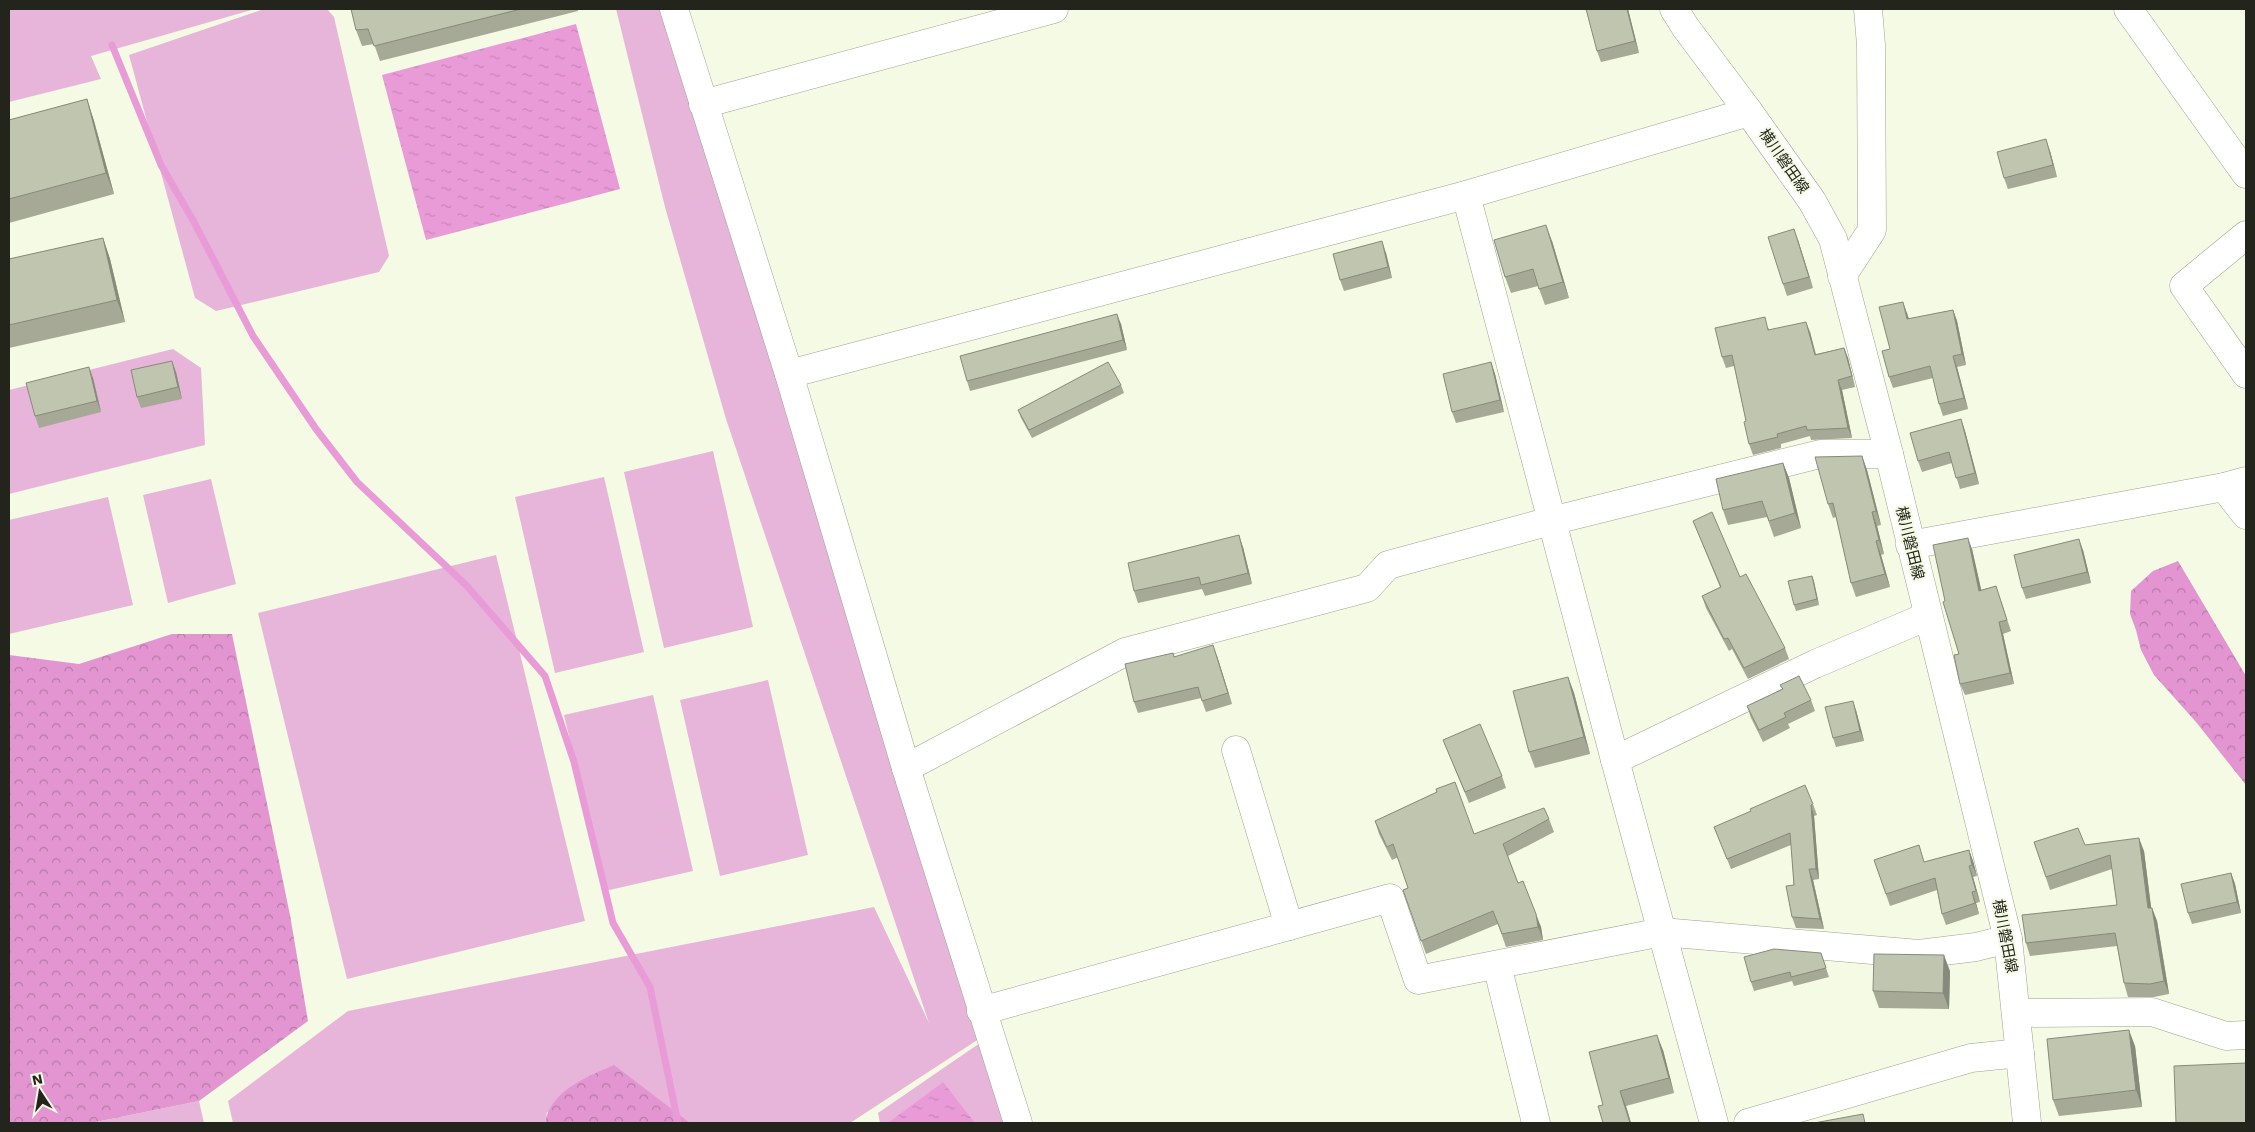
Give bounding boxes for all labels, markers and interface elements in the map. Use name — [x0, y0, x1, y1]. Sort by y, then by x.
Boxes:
street label: 横川磐田線 — [1755, 125, 1813, 197]
street label: 横川磐田線 — [1892, 504, 1928, 582]
street label: 横川磐田線 — [1989, 897, 2021, 975]
north arrow — [15, 1067, 65, 1117]
text: N — [31, 1070, 44, 1088]

